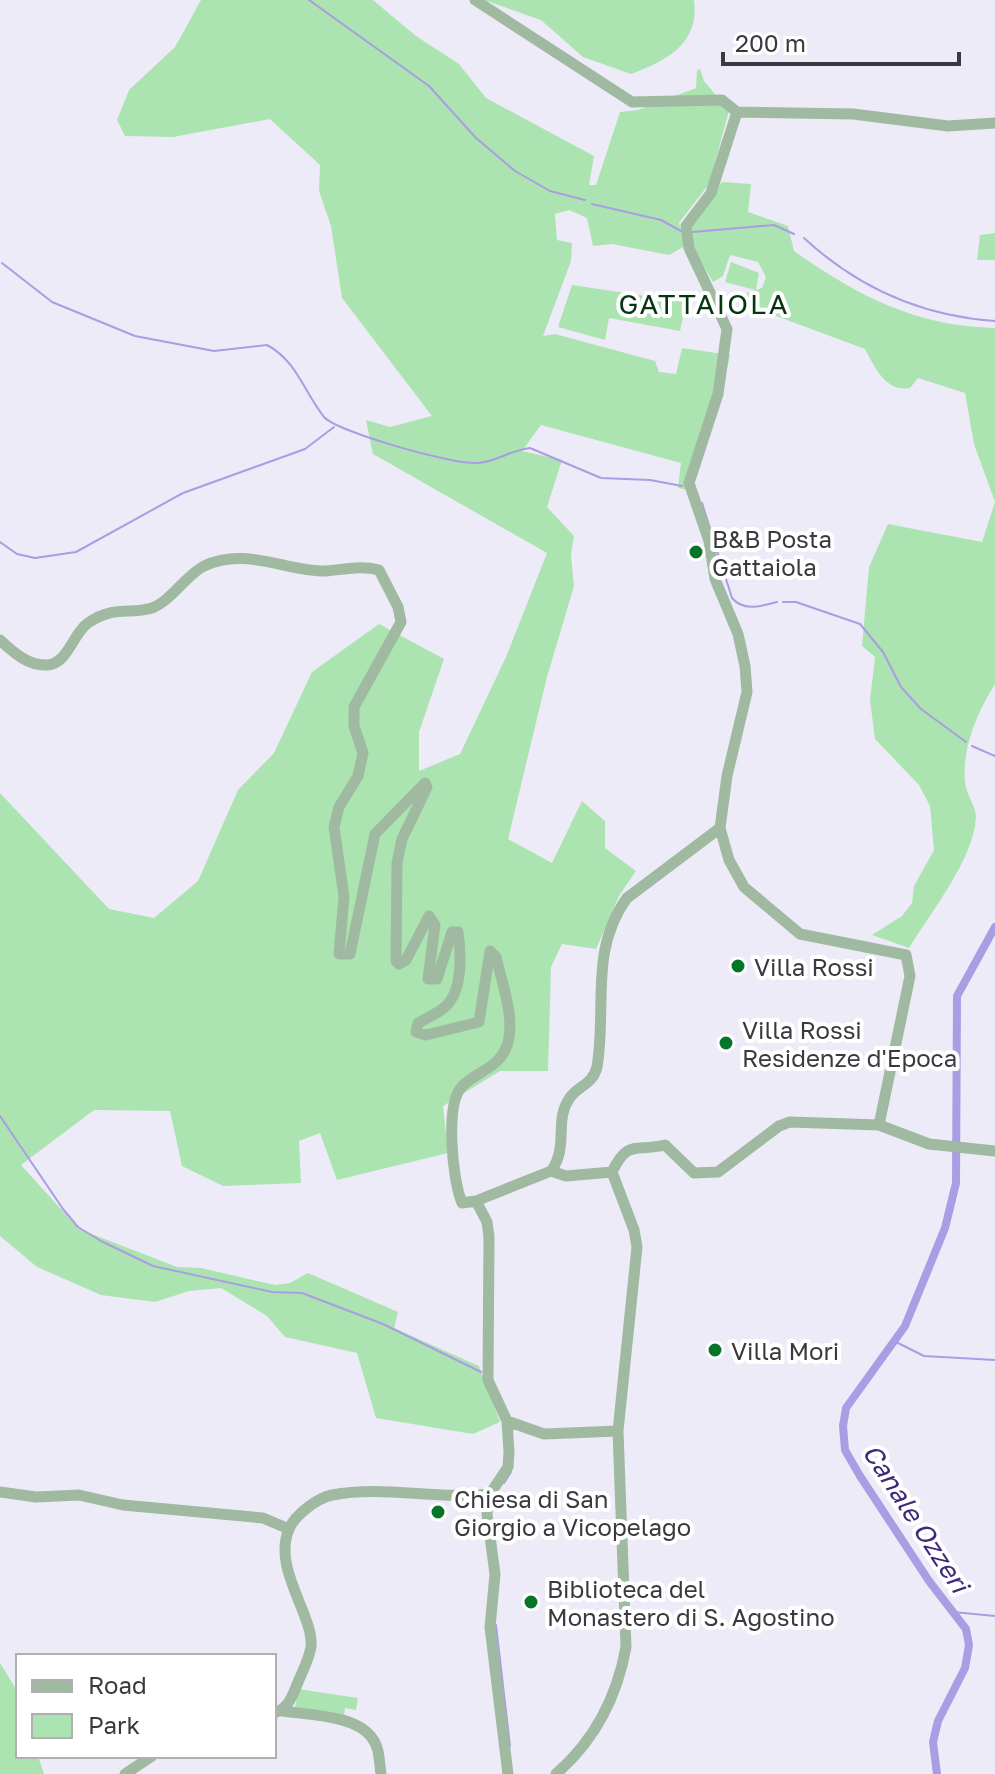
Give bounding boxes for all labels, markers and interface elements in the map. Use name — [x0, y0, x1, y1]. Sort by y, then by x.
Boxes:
scale bar — [723, 16, 959, 66]
text: 200 m — [735, 28, 806, 57]
district label: GATTAIOLA — [618, 287, 790, 320]
place label: B&B Posta Gattaiola — [712, 524, 832, 581]
marker: B&B Posta Gattaiola — [687, 543, 705, 561]
place label: Villa Rossi — [754, 952, 874, 981]
marker: Villa Rossi — [729, 957, 747, 975]
place label: Villa Rossi Residenze d'Epoca — [742, 1015, 957, 1072]
marker: Villa Rossi Residenze d'Epoca — [717, 1034, 735, 1052]
place label: Villa Mori — [731, 1336, 839, 1365]
marker: Villa Mori — [706, 1341, 724, 1359]
water label: Canale Ozzeri — [857, 1438, 977, 1601]
place label: Chiesa di San Giorgio a Vicopelago — [454, 1484, 691, 1541]
marker: Chiesa di San Giorgio a Vicopelago — [429, 1503, 447, 1521]
place label: Biblioteca del Monastero di S. Agostino — [547, 1574, 835, 1631]
marker: Biblioteca del Monastero di S. Agostino — [522, 1593, 540, 1611]
legend — [16, 1654, 276, 1758]
text: Road — [88, 1670, 147, 1699]
text: Park — [88, 1710, 140, 1739]

